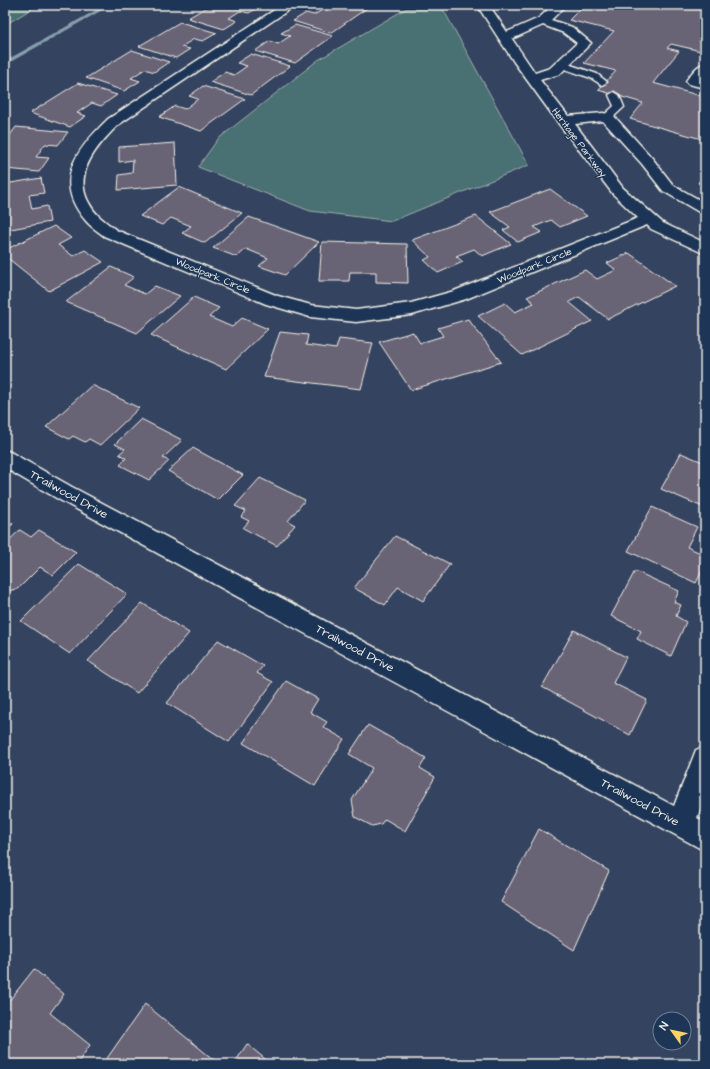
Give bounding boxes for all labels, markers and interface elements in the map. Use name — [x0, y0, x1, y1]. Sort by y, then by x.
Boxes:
street label: Heritage Parkway — [548, 105, 610, 181]
street label: Woodpark Circle — [495, 244, 574, 287]
street label: Woodpark Circle — [173, 255, 253, 298]
street label: Trailwood Drive — [27, 466, 111, 523]
street label: Trailwood Drive — [312, 621, 398, 677]
street label: Trailwood Drive — [597, 775, 683, 831]
north arrow — [652, 1011, 692, 1051]
text: N — [656, 1019, 672, 1033]

